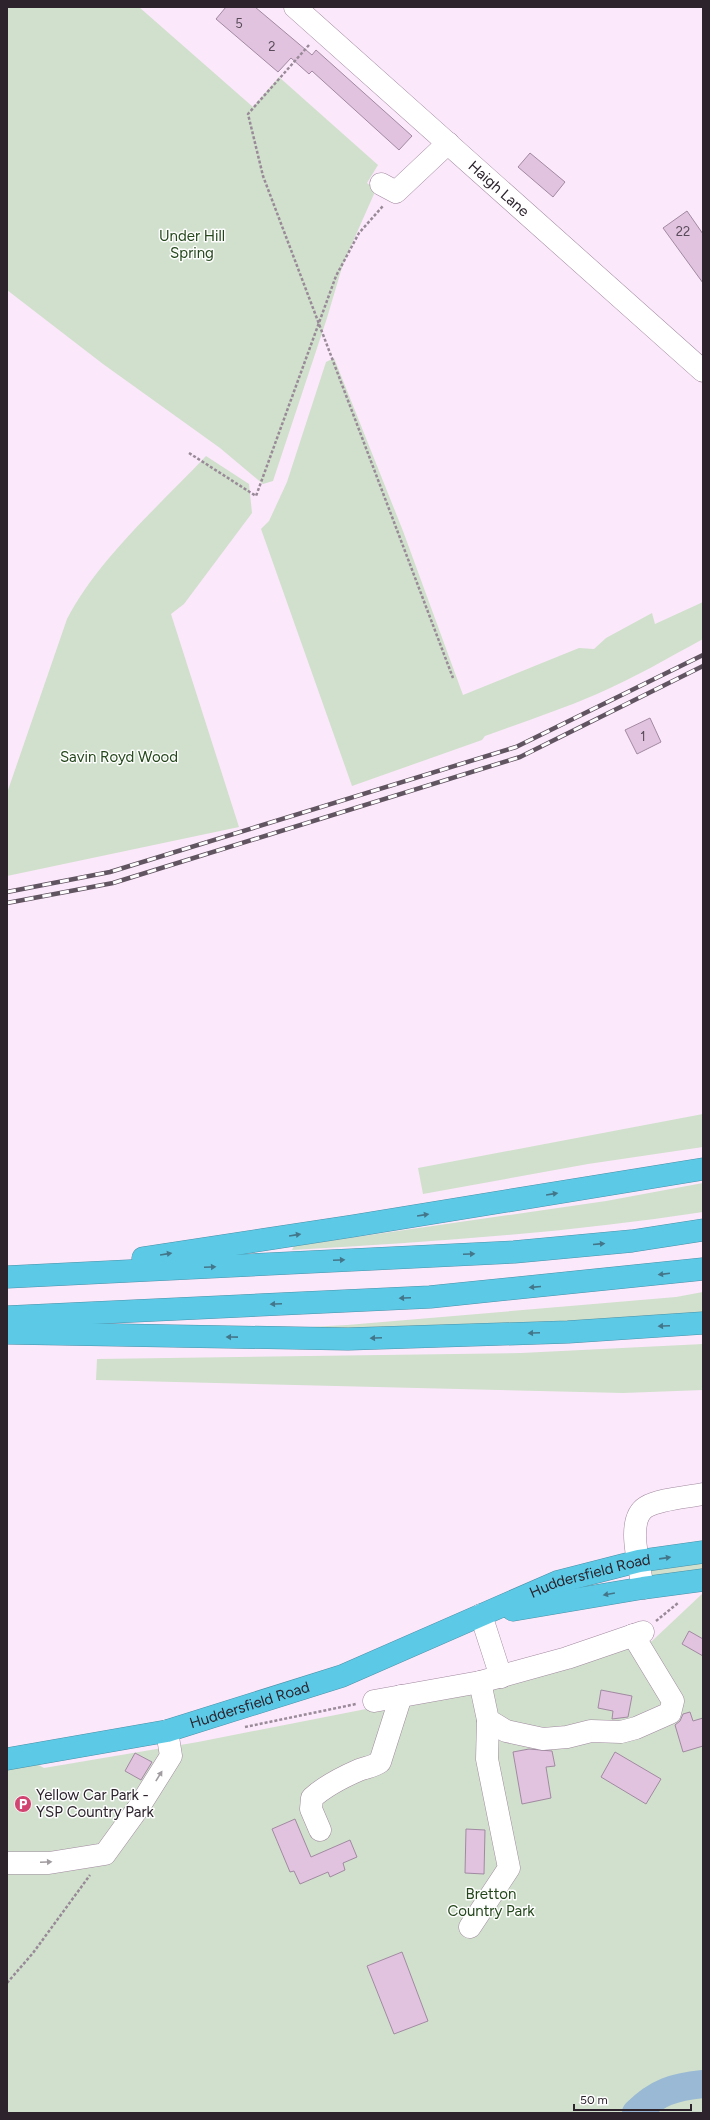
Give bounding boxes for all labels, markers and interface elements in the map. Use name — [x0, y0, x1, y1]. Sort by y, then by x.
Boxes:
house number: 5 — [235, 16, 243, 31]
house number: 2 — [268, 39, 276, 54]
street label: Haigh Lane — [465, 157, 533, 221]
house number: 22 — [676, 224, 690, 239]
park label: Under Hill Spring — [159, 227, 225, 262]
house number: 1 — [640, 729, 646, 744]
park label: Savin Royd Wood — [60, 748, 178, 766]
one-way arrow — [545, 1191, 558, 1197]
one-way arrow — [417, 1212, 429, 1218]
one-way arrow — [289, 1232, 301, 1238]
one-way arrow — [593, 1241, 605, 1247]
one-way arrow — [160, 1251, 172, 1257]
one-way arrow — [463, 1251, 476, 1257]
one-way arrow — [333, 1257, 345, 1264]
one-way arrow — [204, 1263, 216, 1270]
one-way arrow — [658, 1270, 670, 1277]
one-way arrow — [529, 1284, 541, 1290]
one-way arrow — [398, 1295, 411, 1301]
one-way arrow — [270, 1301, 282, 1308]
one-way arrow — [658, 1322, 670, 1329]
one-way arrow — [528, 1329, 540, 1336]
one-way arrow — [225, 1334, 238, 1340]
one-way arrow — [369, 1335, 382, 1341]
street label: Huddersfield Road — [527, 1551, 652, 1602]
one-way arrow — [659, 1555, 671, 1561]
one-way arrow — [603, 1591, 615, 1597]
street label: Huddersfield Road — [187, 1678, 312, 1732]
one-way arrow — [155, 1770, 162, 1782]
place label: Yellow Car Park - YSP Country Park — [36, 1786, 155, 1821]
parking icon: Yellow Car Park - YSP Country Park — [13, 1794, 33, 1814]
one-way arrow — [40, 1859, 52, 1866]
park label: Bretton Country Park — [447, 1885, 535, 1920]
scale bar — [574, 2086, 691, 2112]
text: 50 m — [580, 2093, 608, 2107]

